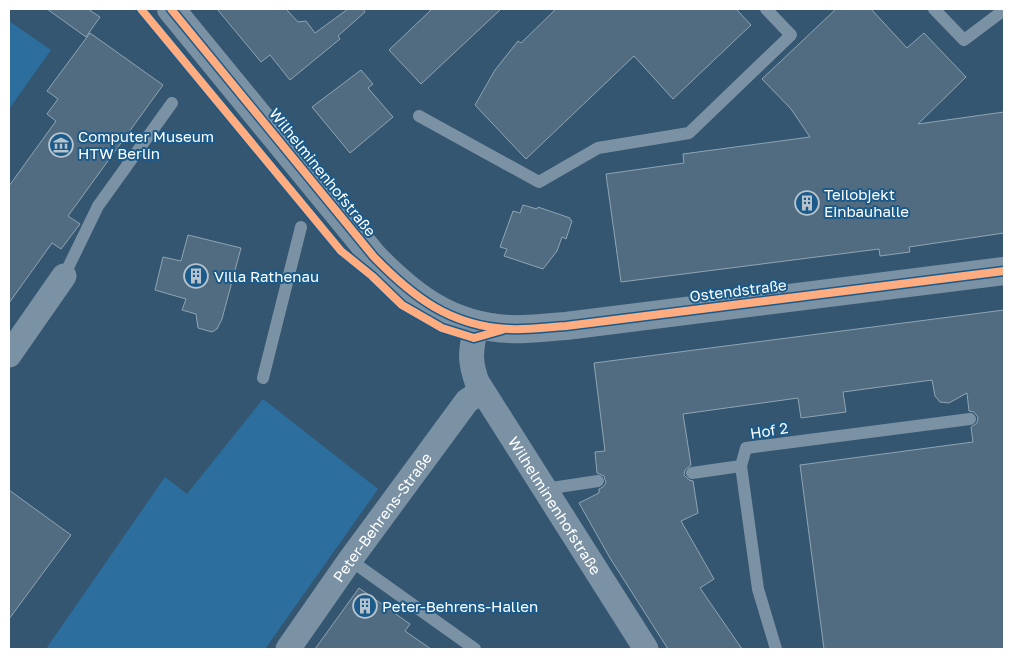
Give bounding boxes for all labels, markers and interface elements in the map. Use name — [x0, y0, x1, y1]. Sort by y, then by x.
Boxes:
street label: Wilhelminenhofstraße — [266, 104, 380, 240]
place label: Computer Museum HTW Berlin — [78, 127, 214, 162]
museum icon: Computer Museum HTW Berlin — [48, 132, 74, 158]
place label: Teilobjekt Einbauhalle — [824, 185, 909, 220]
building icon: Teilobjekt Einbauhalle — [794, 190, 820, 216]
building icon: Villa Rathenau — [183, 263, 209, 289]
place label: Villa Rathenau — [214, 267, 319, 285]
street label: Ostendstraße — [688, 275, 788, 305]
street label: Hof 2 — [749, 418, 789, 442]
street label: Wilhelminenhofstraße — [505, 433, 606, 578]
street label: Peter-Behrens-Straße — [329, 448, 435, 585]
building icon: Peter-Behrens-Hallen — [352, 593, 378, 619]
place label: Peter-Behrens-Hallen — [382, 597, 538, 615]

